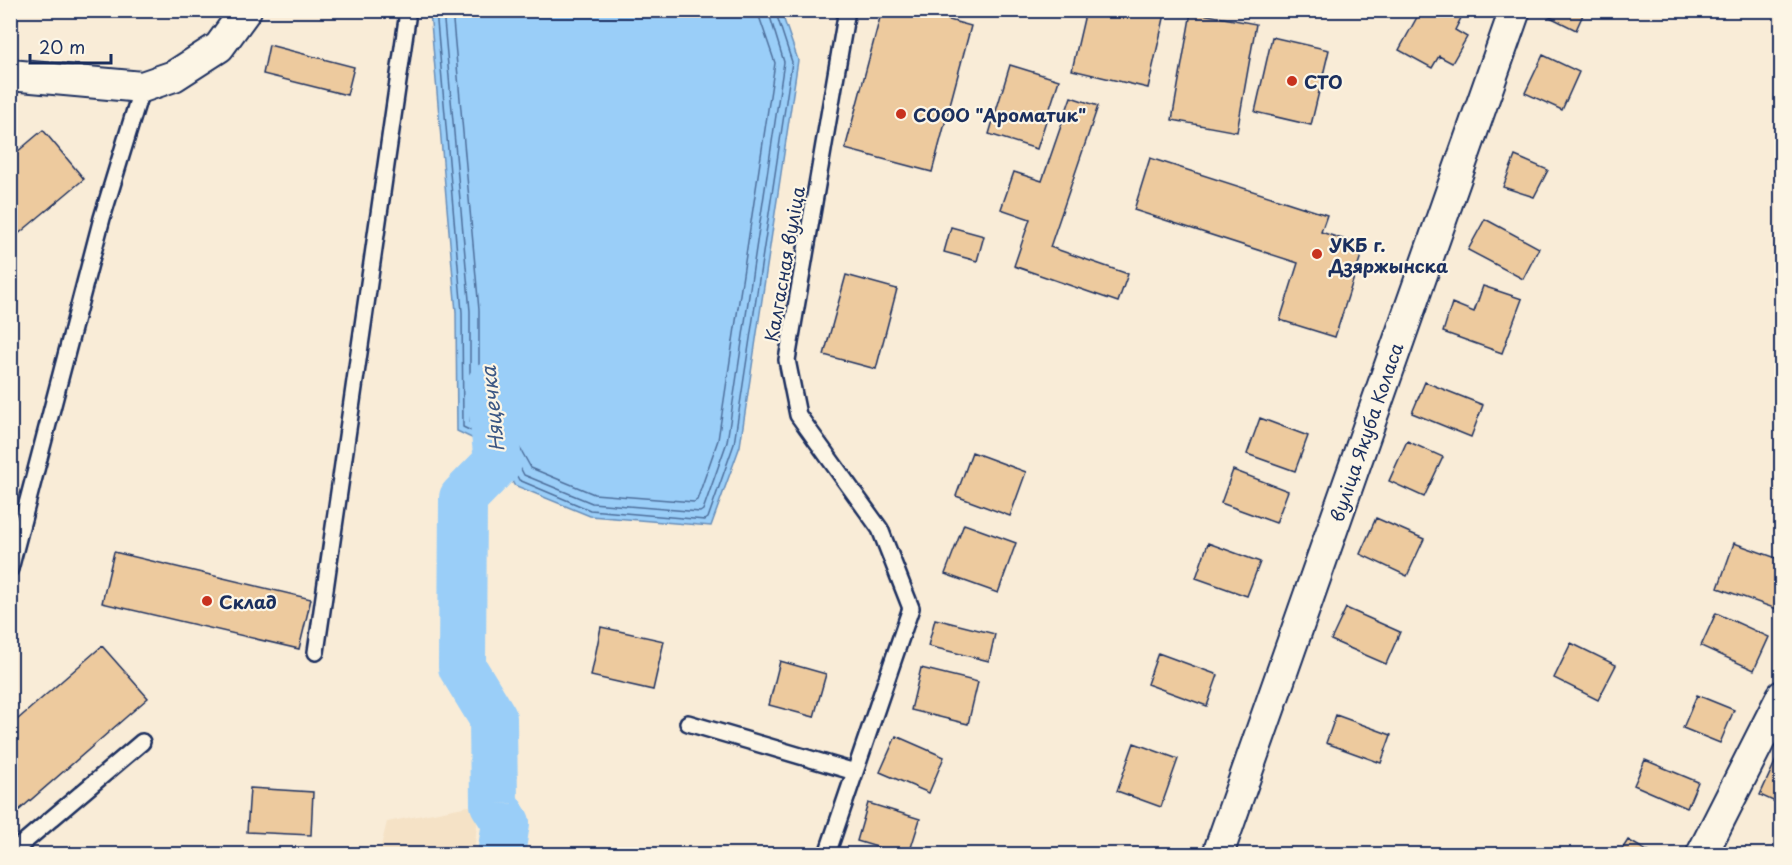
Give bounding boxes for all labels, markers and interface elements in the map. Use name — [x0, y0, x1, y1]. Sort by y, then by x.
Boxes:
scale bar — [30, 27, 111, 65]
text: 20 m — [39, 33, 85, 60]
place label: СТО — [1304, 68, 1343, 95]
marker: СТО — [1285, 74, 1299, 88]
place label: СООО "Ароматик" — [913, 101, 1086, 128]
marker: СООО "Ароматик" — [894, 107, 908, 121]
street label: Калгасная вуліца — [757, 184, 811, 344]
place label: УКБ г. Дзяржынска — [1328, 231, 1448, 279]
marker: УКБ г. Дзяржынска — [1310, 247, 1324, 261]
street label: вуліца Якуба Коласа — [1323, 338, 1410, 525]
water label: Няцечка — [472, 363, 511, 453]
place label: Склад — [219, 588, 277, 615]
marker: Склад — [200, 594, 214, 608]

